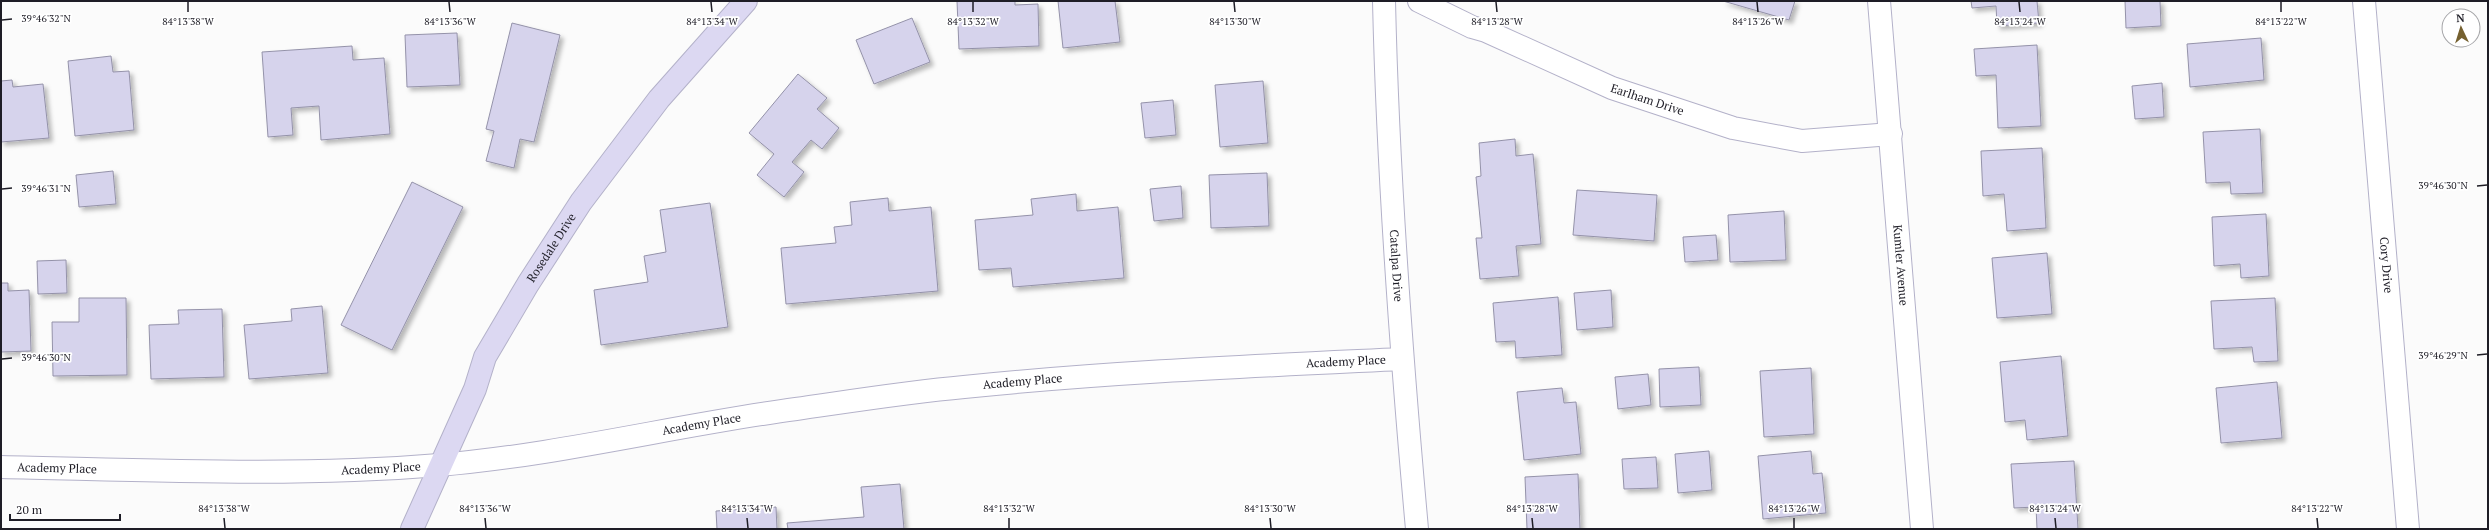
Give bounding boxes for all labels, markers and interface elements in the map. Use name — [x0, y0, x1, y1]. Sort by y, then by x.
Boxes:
north arrow — [2441, 8, 2481, 48]
text: N — [2456, 11, 2466, 25]
text: 39°46'32"N — [21, 12, 71, 25]
text: 84°13'38"W — [162, 15, 214, 28]
text: 84°13'36"W — [424, 15, 476, 28]
text: 84°13'34"W — [686, 15, 738, 28]
text: 84°13'32"W — [947, 15, 999, 28]
text: 84°13'30"W — [1209, 15, 1261, 28]
text: 84°13'28"W — [1471, 15, 1523, 28]
text: 84°13'26"W — [1732, 15, 1784, 28]
text: 84°13'24"W — [1994, 15, 2046, 28]
text: 84°13'22"W — [2255, 15, 2307, 28]
street label: Earlham Drive — [1609, 80, 1686, 118]
text: 39°46'30"N — [2418, 179, 2468, 192]
text: 39°46'31"N — [21, 182, 71, 195]
street label: Rosedale Drive — [523, 210, 579, 285]
street label: Kumler Avenue — [1890, 224, 1912, 306]
street label: Catalpa Drive — [1387, 229, 1406, 302]
street label: Cory Drive — [2377, 236, 2396, 294]
text: 39°46'29"N — [2418, 349, 2468, 362]
text: 39°46'30"N — [21, 351, 71, 364]
street label: Academy Place — [1306, 352, 1386, 371]
street label: Academy Place — [982, 370, 1063, 392]
street label: Academy Place — [661, 409, 742, 438]
street label: Academy Place — [341, 458, 421, 477]
street label: Academy Place — [17, 459, 97, 476]
scale bar — [10, 496, 120, 522]
text: 20 m — [16, 502, 43, 517]
text: 84°13'38"W — [198, 502, 250, 515]
text: 84°13'36"W — [459, 502, 511, 515]
text: 84°13'34"W — [721, 502, 773, 515]
text: 84°13'32"W — [983, 502, 1035, 515]
text: 84°13'30"W — [1244, 502, 1296, 515]
text: 84°13'28"W — [1506, 502, 1558, 515]
text: 84°13'26"W — [1768, 502, 1820, 515]
text: 84°13'24"W — [2029, 502, 2081, 515]
text: 84°13'22"W — [2291, 502, 2343, 515]

